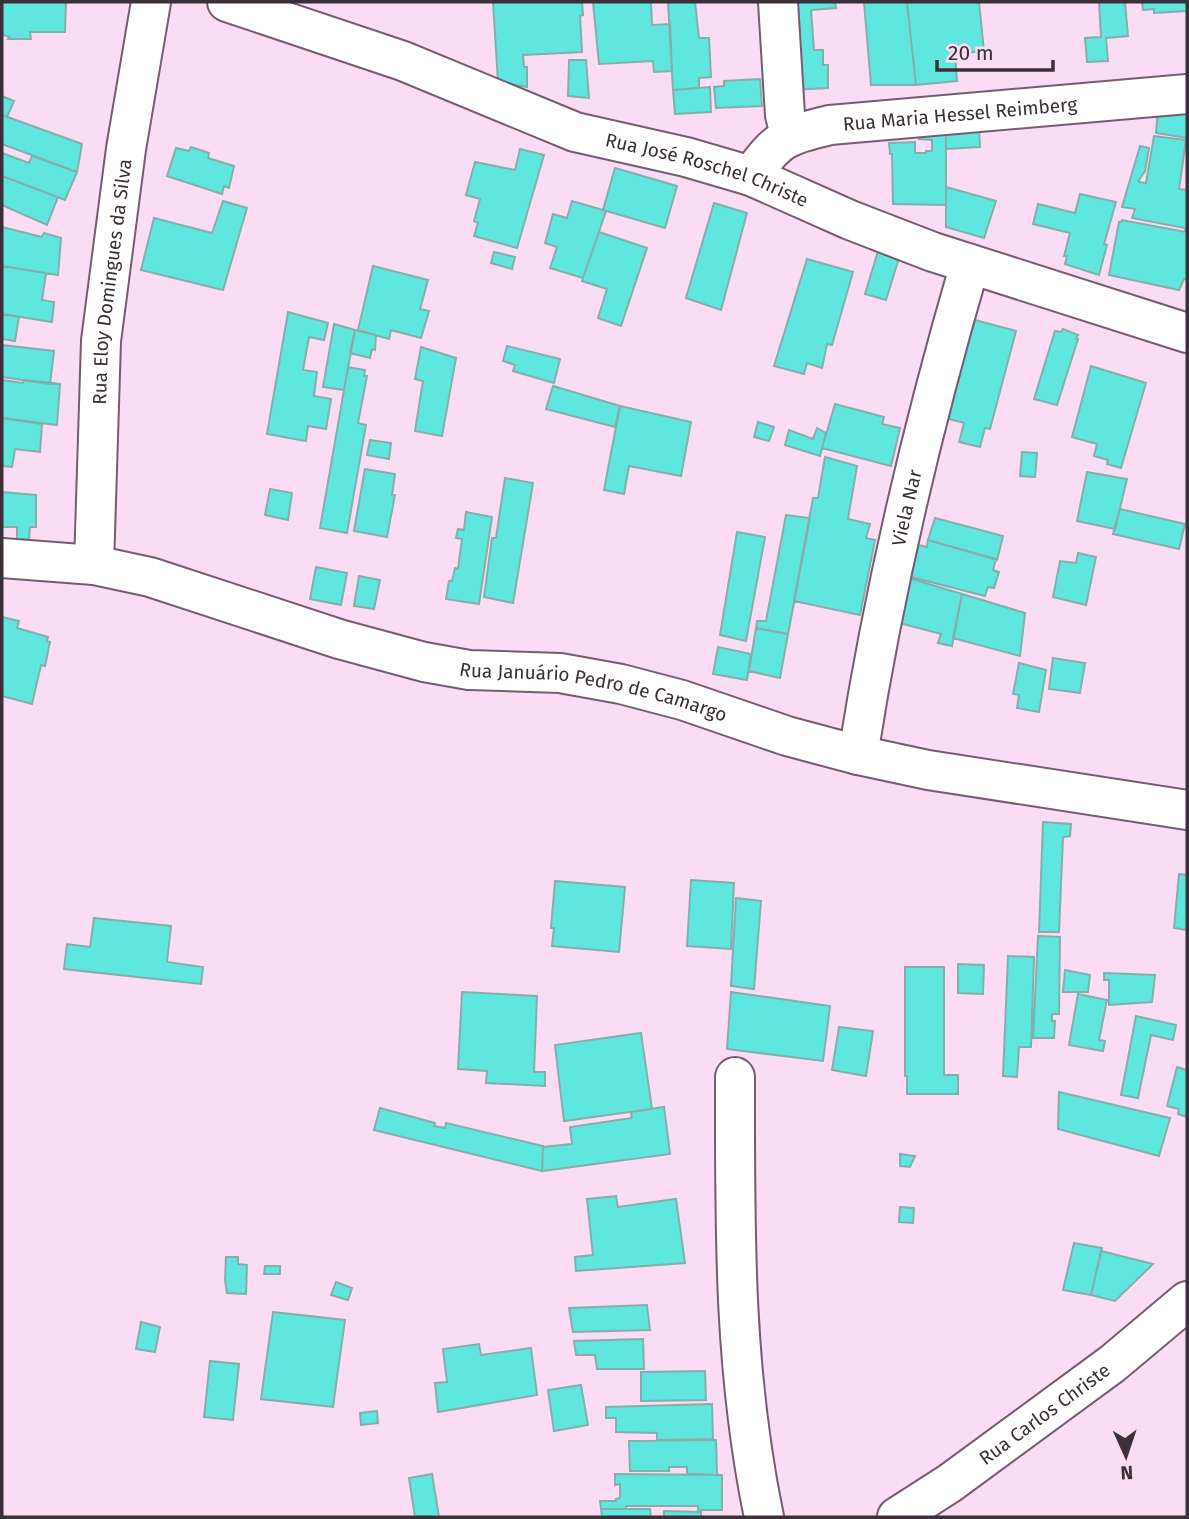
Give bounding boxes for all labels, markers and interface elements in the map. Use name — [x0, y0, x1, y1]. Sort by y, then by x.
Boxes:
scale bar — [937, 28, 1052, 72]
text: 20 m — [948, 40, 994, 66]
street label: Rua Maria Hessel Reimberg — [842, 93, 1078, 136]
street label: Rua José Roschel Christe — [603, 128, 812, 212]
street label: Rua Eloy Domingues da Silva — [88, 158, 137, 405]
street label: Viela Nar — [887, 467, 927, 548]
street label: Rua Januário Pedro de Camargo — [458, 658, 730, 727]
street label: Rua Carlos Christe — [975, 1358, 1115, 1470]
north arrow — [1091, 1421, 1161, 1491]
text: N — [1120, 1461, 1134, 1484]

